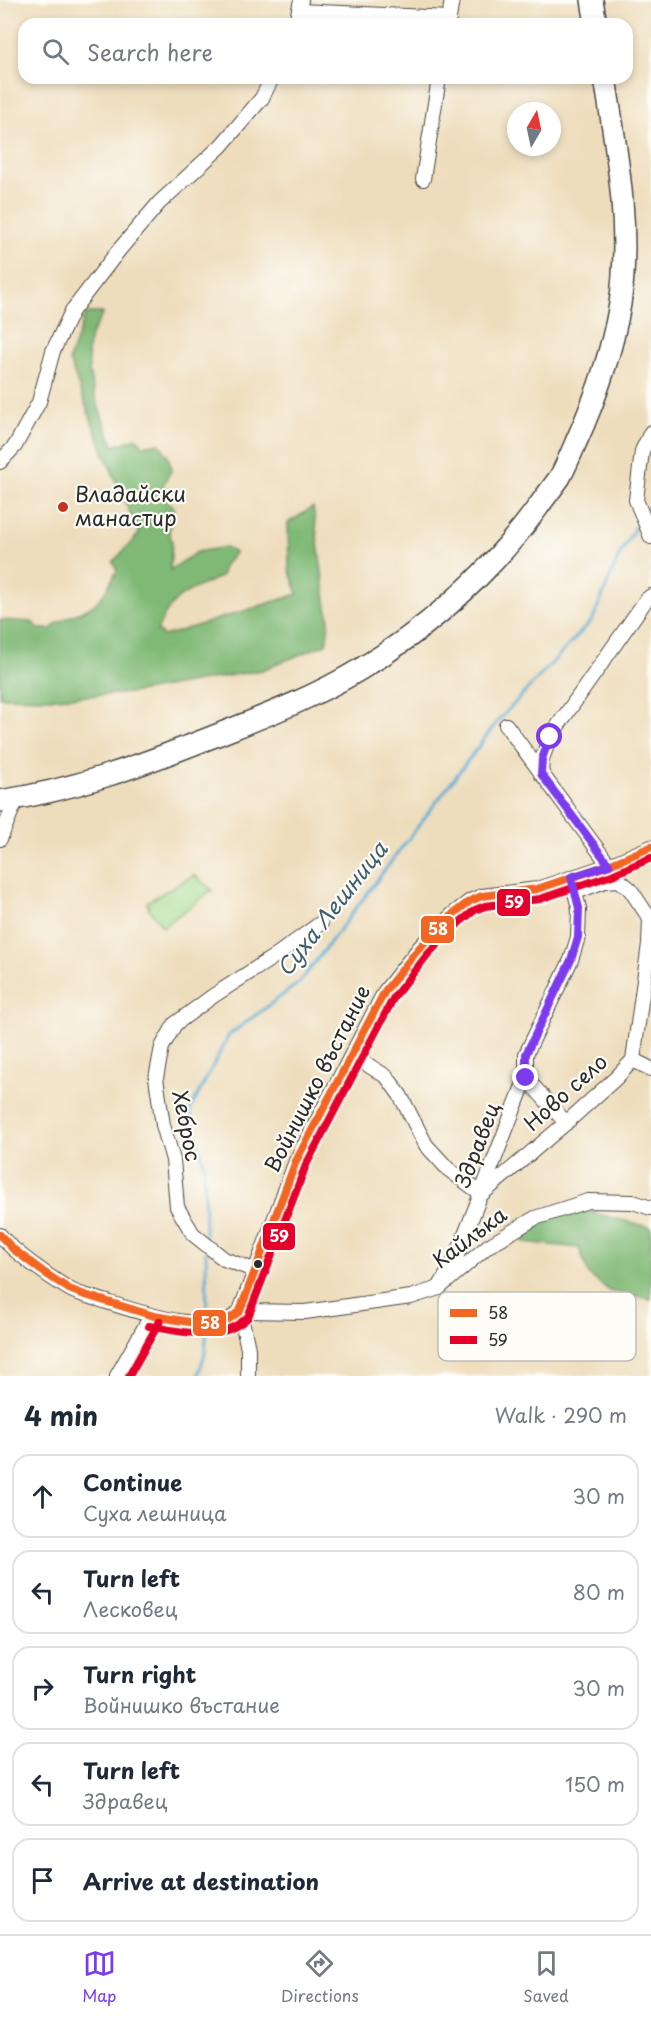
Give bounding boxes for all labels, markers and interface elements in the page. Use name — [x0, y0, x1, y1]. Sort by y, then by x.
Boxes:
search box — [18, 18, 633, 84]
icon: search — [39, 35, 72, 68]
text: Search here — [87, 35, 213, 68]
north arrow — [507, 102, 561, 156]
place label: Владайски манастир — [75, 477, 186, 533]
marker: Владайски манастир — [56, 500, 70, 514]
route start — [536, 723, 562, 749]
water label: Суха Лешница — [267, 833, 395, 983]
line badge: 59 — [496, 888, 531, 917]
text: 59 — [504, 889, 524, 913]
line badge: 58 — [420, 915, 455, 944]
text: 58 — [428, 916, 448, 940]
street label: Войнишко въстание — [255, 979, 377, 1177]
street label: Ново село — [516, 1045, 614, 1138]
route end — [512, 1064, 538, 1090]
street label: Хеброс — [165, 1087, 211, 1164]
street label: Здравец — [445, 1097, 507, 1192]
street label: Кайлъка — [425, 1197, 513, 1275]
line badge: 59 — [262, 1222, 296, 1251]
text: 59 — [269, 1223, 289, 1247]
unlabelled marker — [252, 1258, 264, 1270]
legend — [438, 1292, 636, 1361]
text: 58 — [488, 1300, 508, 1324]
line badge: 58 — [192, 1309, 227, 1337]
text: 58 — [200, 1310, 220, 1334]
text: 59 — [488, 1327, 508, 1351]
text: 4 min — [24, 1396, 98, 1435]
text: Walk · 290 m — [495, 1400, 627, 1430]
text: Continue — [83, 1465, 182, 1498]
icon: ahead — [26, 1480, 59, 1513]
text: 30 m — [572, 1481, 625, 1511]
text: Суха лешница — [83, 1498, 227, 1528]
text: Turn left — [83, 1561, 180, 1594]
icon: left — [26, 1576, 59, 1609]
text: 80 m — [573, 1577, 625, 1607]
text: Лесковец — [83, 1594, 178, 1624]
text: Turn right — [83, 1657, 196, 1690]
icon: right — [26, 1672, 59, 1705]
text: 30 m — [572, 1673, 625, 1703]
text: Войнишко въстание — [83, 1690, 280, 1720]
text: Turn left — [83, 1753, 180, 1786]
icon: left — [26, 1768, 59, 1801]
text: 150 m — [565, 1769, 625, 1799]
text: Здравец — [83, 1786, 168, 1816]
icon: arrive — [26, 1864, 59, 1897]
text: Arrive at destination — [83, 1864, 319, 1897]
tab: Map — [82, 1947, 116, 2007]
tab: Directions — [281, 1947, 359, 2007]
tab: Saved — [523, 1947, 569, 2007]

